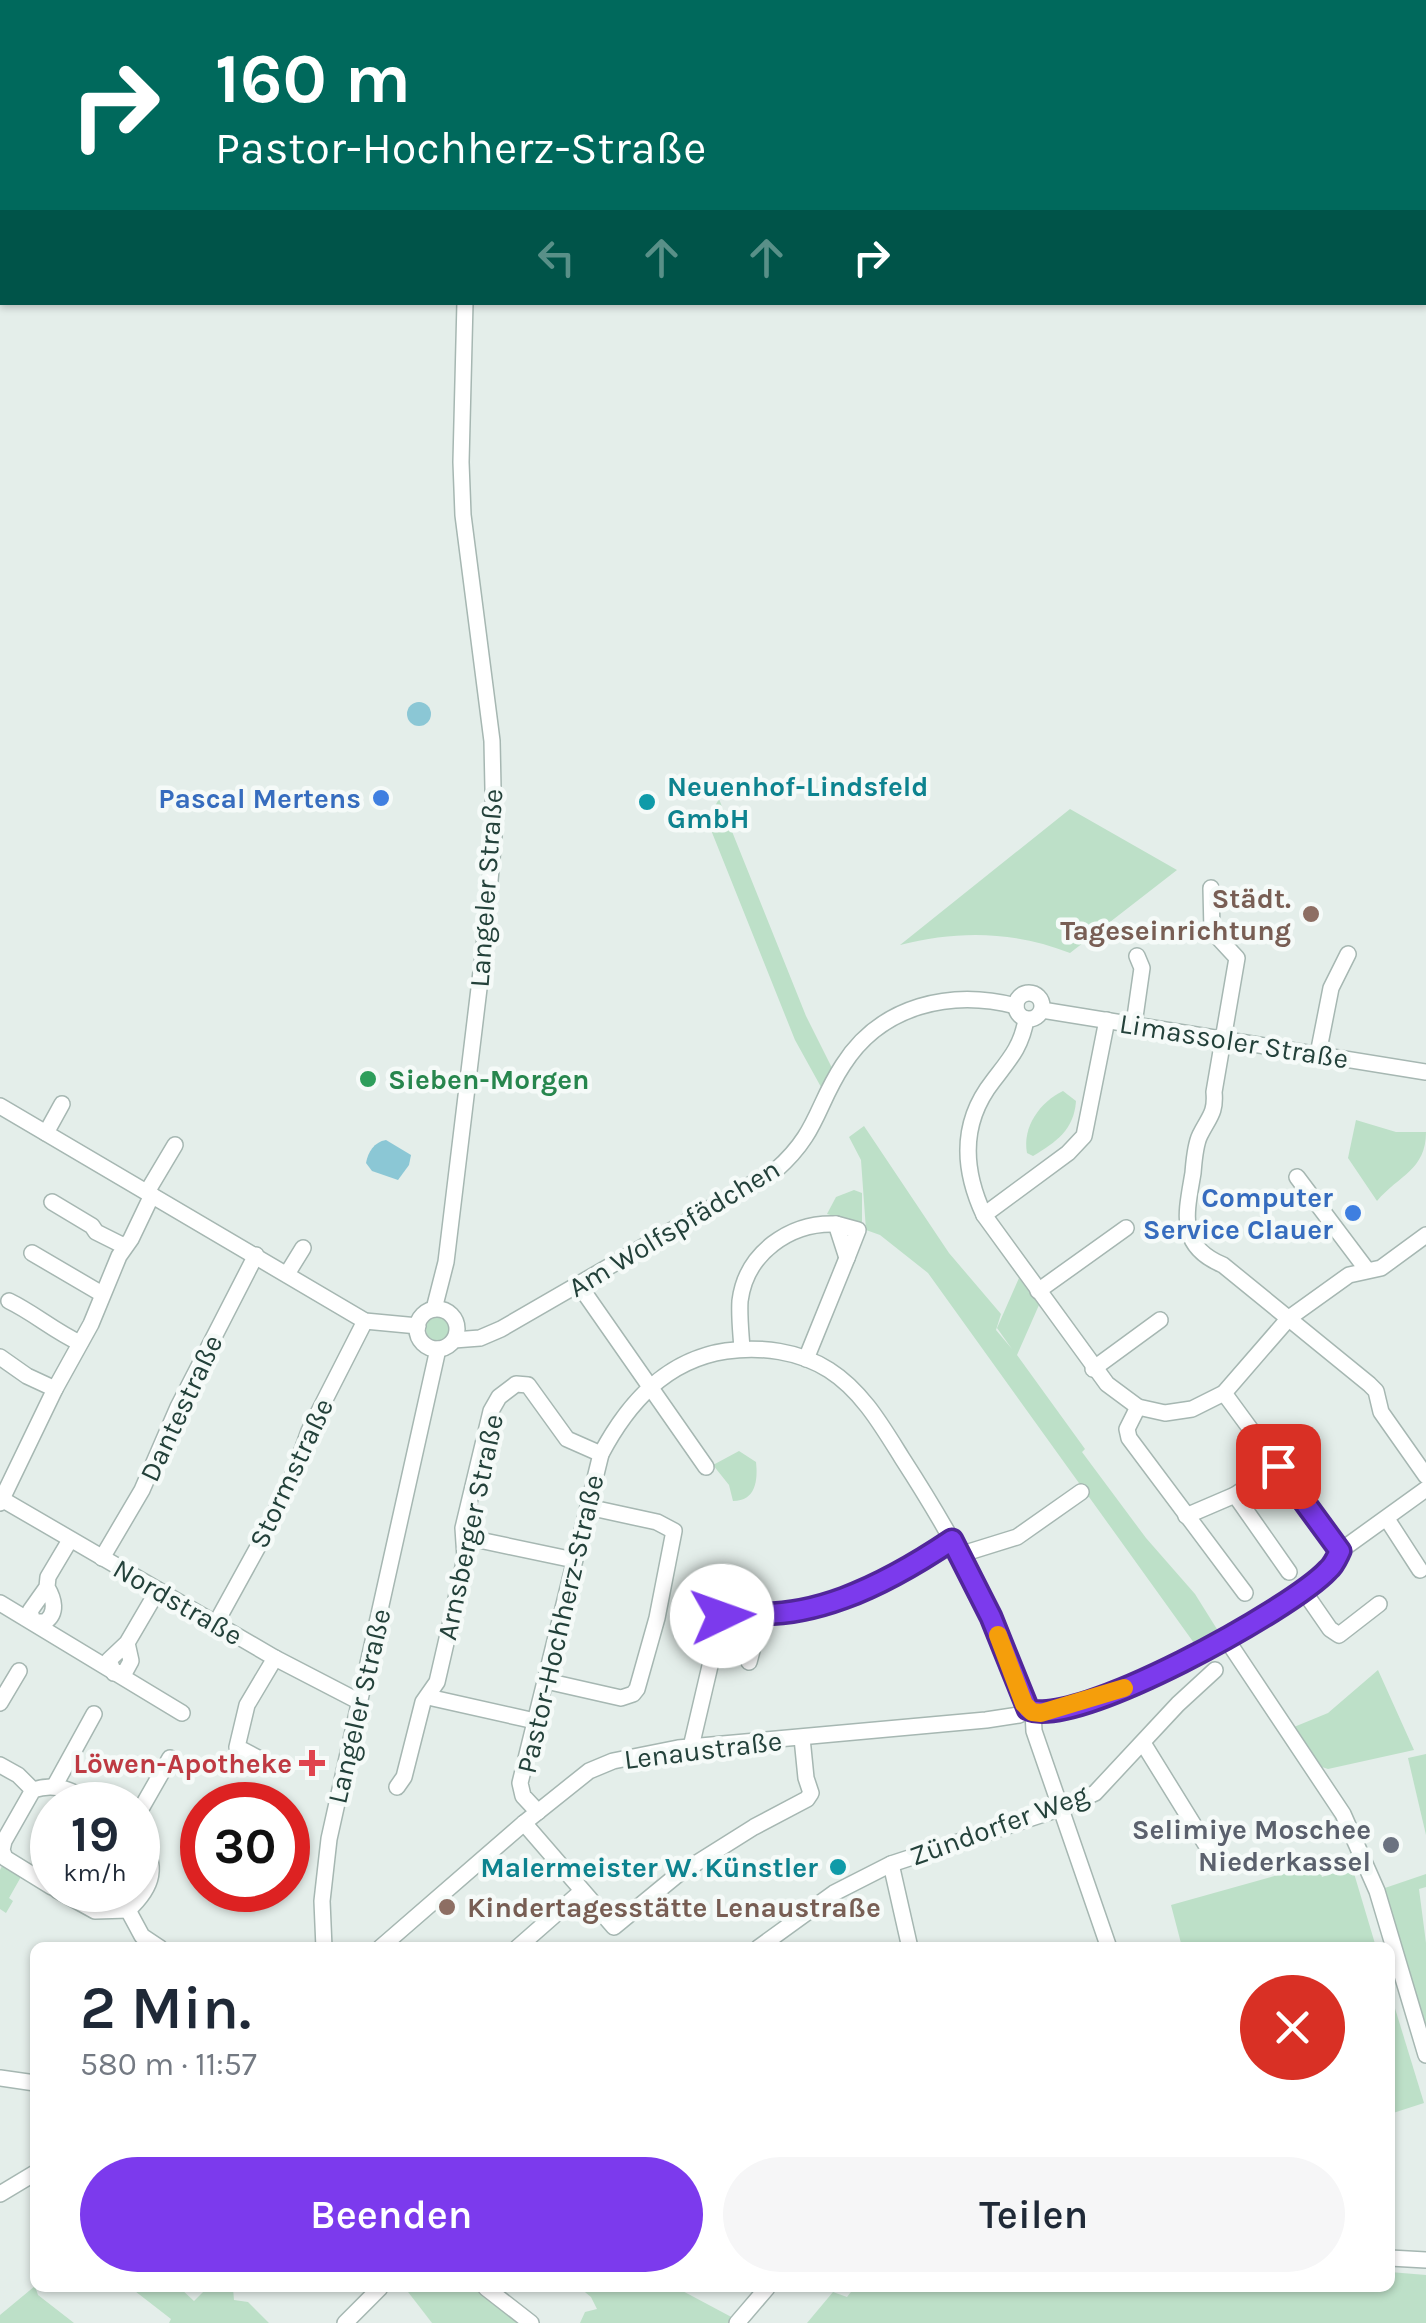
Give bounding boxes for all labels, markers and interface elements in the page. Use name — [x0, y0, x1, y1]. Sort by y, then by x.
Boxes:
text: 160 m — [215, 38, 411, 120]
icon: right — [50, 40, 180, 170]
text: Pastor-Hochherz-Straße — [215, 122, 706, 174]
icon: left — [529, 230, 584, 285]
icon: ahead — [634, 230, 689, 285]
icon: ahead — [739, 230, 794, 285]
icon: right — [844, 230, 899, 285]
place label: Neuenhof-Lindsfeld GmbH — [667, 770, 929, 835]
place label: Pascal Mertens — [158, 782, 361, 815]
marker: Pascal Mertens — [370, 787, 392, 809]
street label: Langeler Straße — [463, 788, 509, 988]
marker: Neuenhof-Lindsfeld GmbH — [636, 791, 658, 813]
place label: Städt. Tageseinrichtung — [1060, 882, 1291, 947]
marker: Städt. Tageseinrichtung — [1300, 903, 1322, 925]
street label: Limassoler Straße — [1117, 1007, 1351, 1075]
place label: Sieben-Morgen — [388, 1063, 590, 1096]
marker: Sieben-Morgen — [357, 1068, 379, 1090]
street label: Am Wolfspfädchen — [562, 1152, 786, 1304]
place label: Computer Service Clauer — [1143, 1181, 1333, 1246]
marker: Computer Service Clauer — [1342, 1202, 1364, 1224]
street label: Dantestraße — [133, 1329, 229, 1487]
street label: Stormstraße — [242, 1393, 340, 1553]
street label: Arnsberger Straße — [430, 1411, 510, 1643]
pin — [1236, 1424, 1321, 1509]
icon: arrive — [1251, 1439, 1306, 1494]
street label: Pastor-Hochherz-Straße — [510, 1471, 610, 1777]
street label: Nordstraße — [108, 1552, 248, 1652]
position arrow — [670, 1564, 774, 1668]
street label: Langeler Straße — [321, 1605, 397, 1807]
street label: Lenaustraße — [622, 1724, 784, 1776]
place label: Löwen-Apotheke — [73, 1747, 292, 1780]
marker: Löwen-Apotheke — [301, 1752, 323, 1774]
street label: Zündorfer Weg — [905, 1777, 1093, 1873]
speed limit sign: 30 — [180, 1782, 310, 1912]
text: 19 — [71, 1805, 119, 1864]
place label: Selimiye Moschee Niederkassel — [1132, 1813, 1371, 1878]
marker: Selimiye Moschee Niederkassel — [1380, 1834, 1402, 1856]
place label: Malermeister W. Künstler — [480, 1851, 818, 1884]
marker: Malermeister W. Künstler — [827, 1856, 849, 1878]
text: km/h — [63, 1858, 127, 1887]
place label: Kindertagesstätte Lenaustraße — [467, 1891, 881, 1924]
marker: Kindertagesstätte Lenaustraße — [436, 1896, 458, 1918]
text: 2 Min. — [80, 1973, 251, 2043]
button: close — [1240, 1975, 1345, 2080]
text: 580 m · 11:57 — [80, 2046, 257, 2083]
button: Beenden — [80, 2157, 703, 2272]
button: Teilen — [723, 2157, 1345, 2272]

